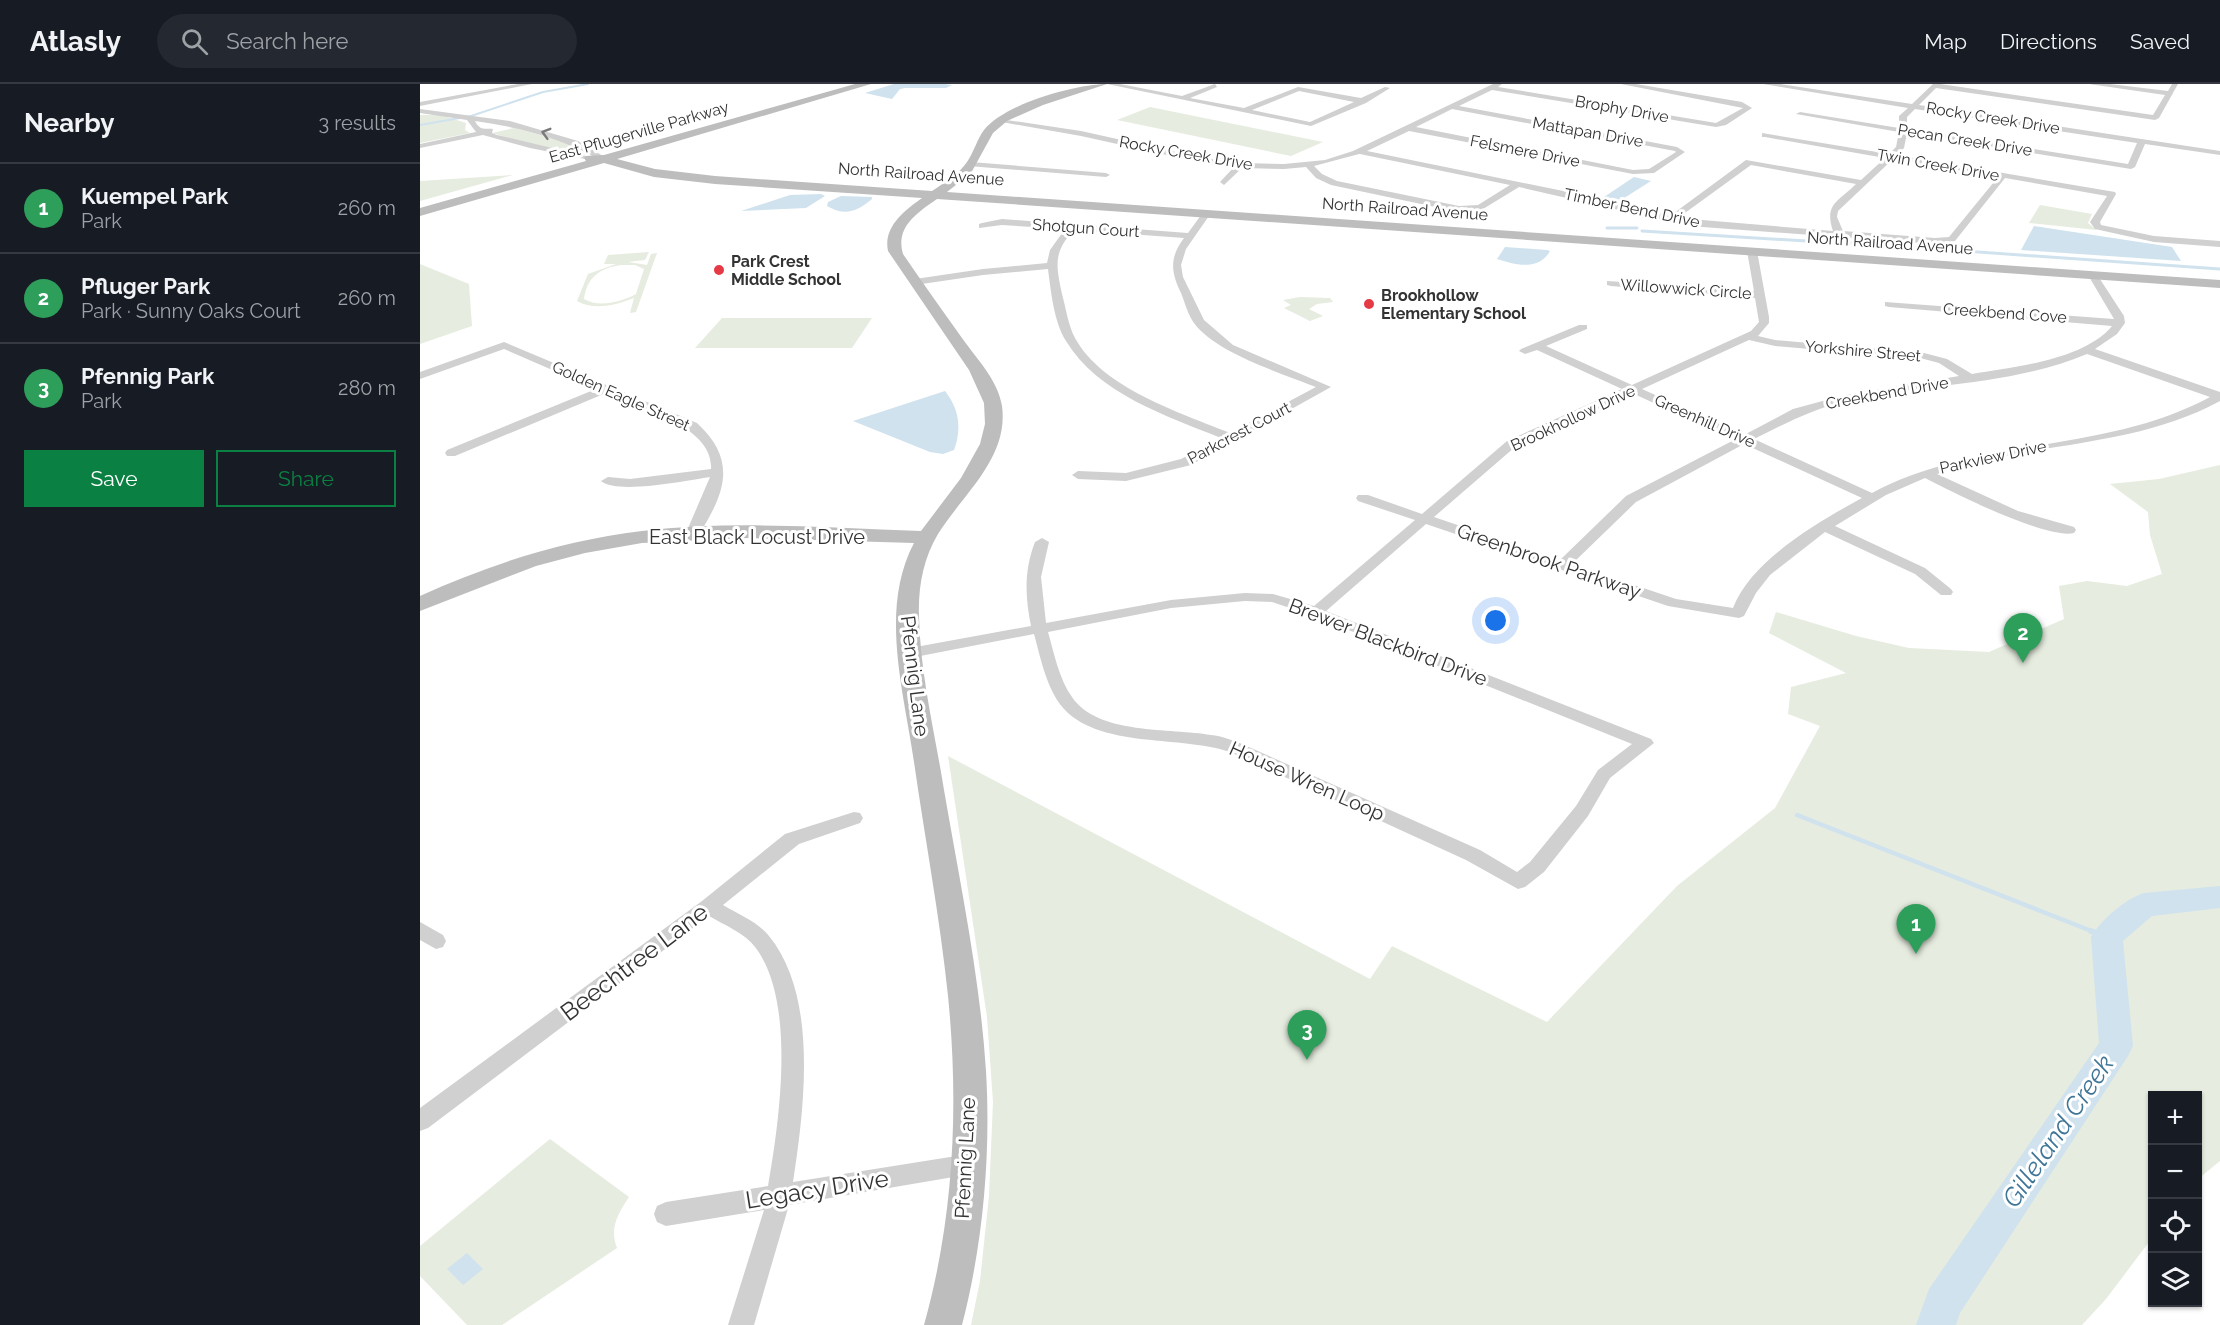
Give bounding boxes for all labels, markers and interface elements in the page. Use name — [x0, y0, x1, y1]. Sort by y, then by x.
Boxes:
search box — [157, 14, 577, 68]
text: Atlasly — [30, 25, 121, 58]
icon: search — [178, 25, 211, 58]
text: Search here — [226, 28, 348, 54]
text: Map — [1924, 29, 1967, 54]
text: Directions — [2000, 29, 2097, 54]
text: Saved — [2130, 29, 2190, 54]
street label: Brophy Drive — [1574, 91, 1670, 127]
street label: East Pflugerville Parkway — [547, 97, 731, 167]
street label: Rocky Creek Drive — [1925, 98, 2061, 138]
text: Nearby — [24, 108, 114, 138]
text: 3 results — [318, 111, 396, 135]
street label: Mattapan Drive — [1531, 113, 1645, 151]
street label: Pecan Creek Drive — [1896, 120, 2034, 160]
one-way arrow — [541, 128, 551, 141]
street label: Felsmere Drive — [1468, 131, 1582, 171]
street label: Rocky Creek Drive — [1118, 132, 1254, 174]
street label: Twin Creek Drive — [1875, 145, 2001, 185]
street label: North Railroad Avenue — [837, 159, 1005, 189]
text: Kuempel Park — [81, 183, 228, 209]
street label: Timber Bend Drive — [1562, 184, 1702, 232]
street label: North Railroad Avenue — [1321, 194, 1489, 224]
text: 1 — [39, 196, 48, 220]
text: 260 m — [338, 196, 396, 220]
text: Park — [81, 209, 122, 233]
street label: Shotgun Court — [1032, 215, 1141, 241]
street label: North Railroad Avenue — [1806, 228, 1974, 258]
place label: Park Crest Middle School — [731, 252, 842, 289]
marker: Park Crest Middle School — [712, 263, 726, 277]
text: Pfluger Park — [81, 273, 210, 299]
street label: Willowwick Circle — [1620, 275, 1752, 303]
text: 2 — [38, 286, 49, 310]
text: 260 m — [338, 286, 396, 310]
place label: Brookhollow Elementary School — [1381, 286, 1527, 323]
marker: Brookhollow Elementary School — [1362, 297, 1376, 311]
text: Park · Sunny Oaks Court — [81, 299, 301, 323]
street label: Creekbend Cove — [1942, 299, 2068, 327]
street label: Yorkshire Street — [1804, 336, 1922, 366]
street label: Golden Eagle Street — [549, 357, 693, 435]
text: Pfennig Park — [81, 363, 214, 389]
street label: Creekbend Drive — [1824, 373, 1950, 413]
text: 3 — [38, 376, 49, 400]
text: 280 m — [338, 376, 396, 400]
street label: Brookhollow Drive — [1508, 381, 1638, 455]
text: Park — [81, 389, 122, 413]
street label: Greenhill Drive — [1652, 390, 1758, 452]
street label: Parkcrest Court — [1184, 398, 1294, 468]
street label: Parkview Drive — [1938, 436, 2048, 478]
button: Save — [24, 450, 204, 507]
button: Share — [216, 450, 396, 507]
street label: Greenbrook Parkway — [1454, 518, 1644, 604]
street label: East Black Locust Drive — [649, 525, 865, 549]
street label: Brewer Blackbird Drive — [1285, 593, 1491, 691]
your location — [1481, 606, 1510, 635]
street label: Pfennig Lane — [896, 614, 934, 738]
pin: 2 — [2004, 614, 2042, 663]
street label: House Wren Loop — [1226, 736, 1388, 826]
street label: Beechtree Lane — [555, 897, 713, 1027]
pin: 1 — [1896, 904, 1936, 954]
pin: 3 — [1288, 1010, 1326, 1060]
water label: Gilleland Creek — [1996, 1049, 2120, 1213]
map controls — [2148, 1091, 2202, 1307]
button: + — [2148, 1091, 2202, 1145]
street label: Pfennig Lane — [950, 1096, 980, 1219]
button: − — [2148, 1145, 2202, 1199]
street label: Legacy Drive — [743, 1163, 891, 1215]
button: locate — [2148, 1199, 2202, 1253]
button: layers — [2148, 1253, 2202, 1307]

